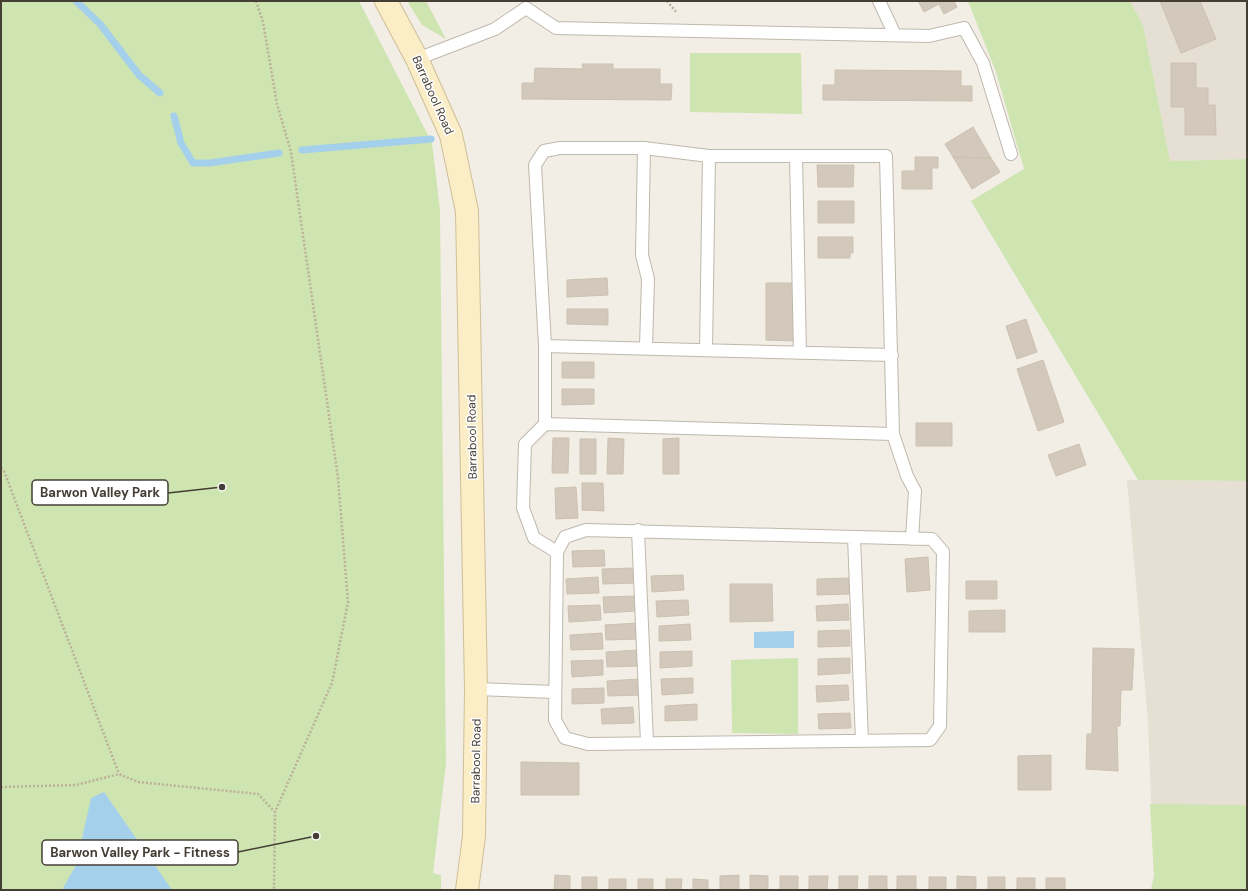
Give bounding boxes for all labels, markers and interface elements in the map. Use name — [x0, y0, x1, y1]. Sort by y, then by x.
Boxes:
street label: Barrabool Road — [408, 53, 458, 137]
street label: Barrabool Road — [463, 394, 481, 480]
callout: Barwon Valley Park — [32, 480, 168, 505]
text: Barwon Valley Park — [40, 484, 160, 501]
street label: Barrabool Road — [467, 718, 485, 804]
callout: Barwon Valley Park - Fitness — [42, 840, 238, 865]
text: Barwon Valley Park - Fitness — [50, 844, 230, 861]

